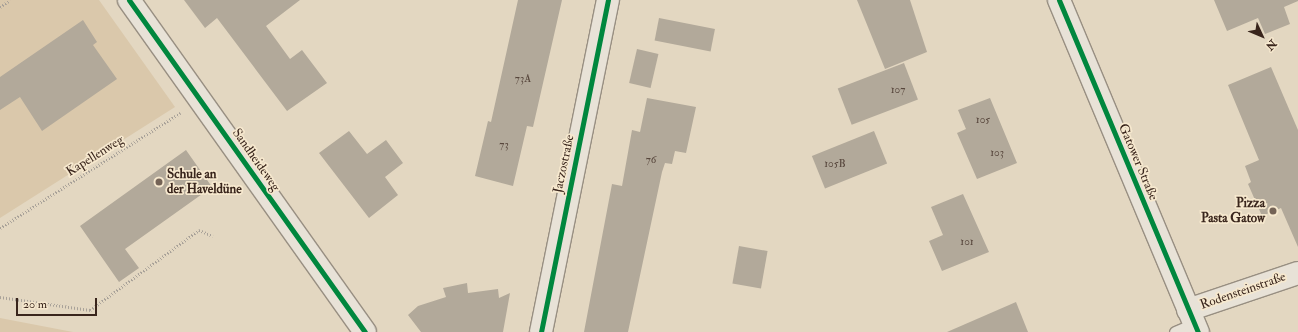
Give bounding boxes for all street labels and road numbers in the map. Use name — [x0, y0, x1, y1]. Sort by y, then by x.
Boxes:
street label: Gatower Straße — [1115, 121, 1161, 203]
street label: Sandheideweg — [229, 126, 283, 194]
street label: Kapellenweg — [63, 132, 127, 180]
street label: Jaczostraße — [550, 133, 578, 195]
street label: Rodensteinstraße — [1198, 269, 1288, 313]

